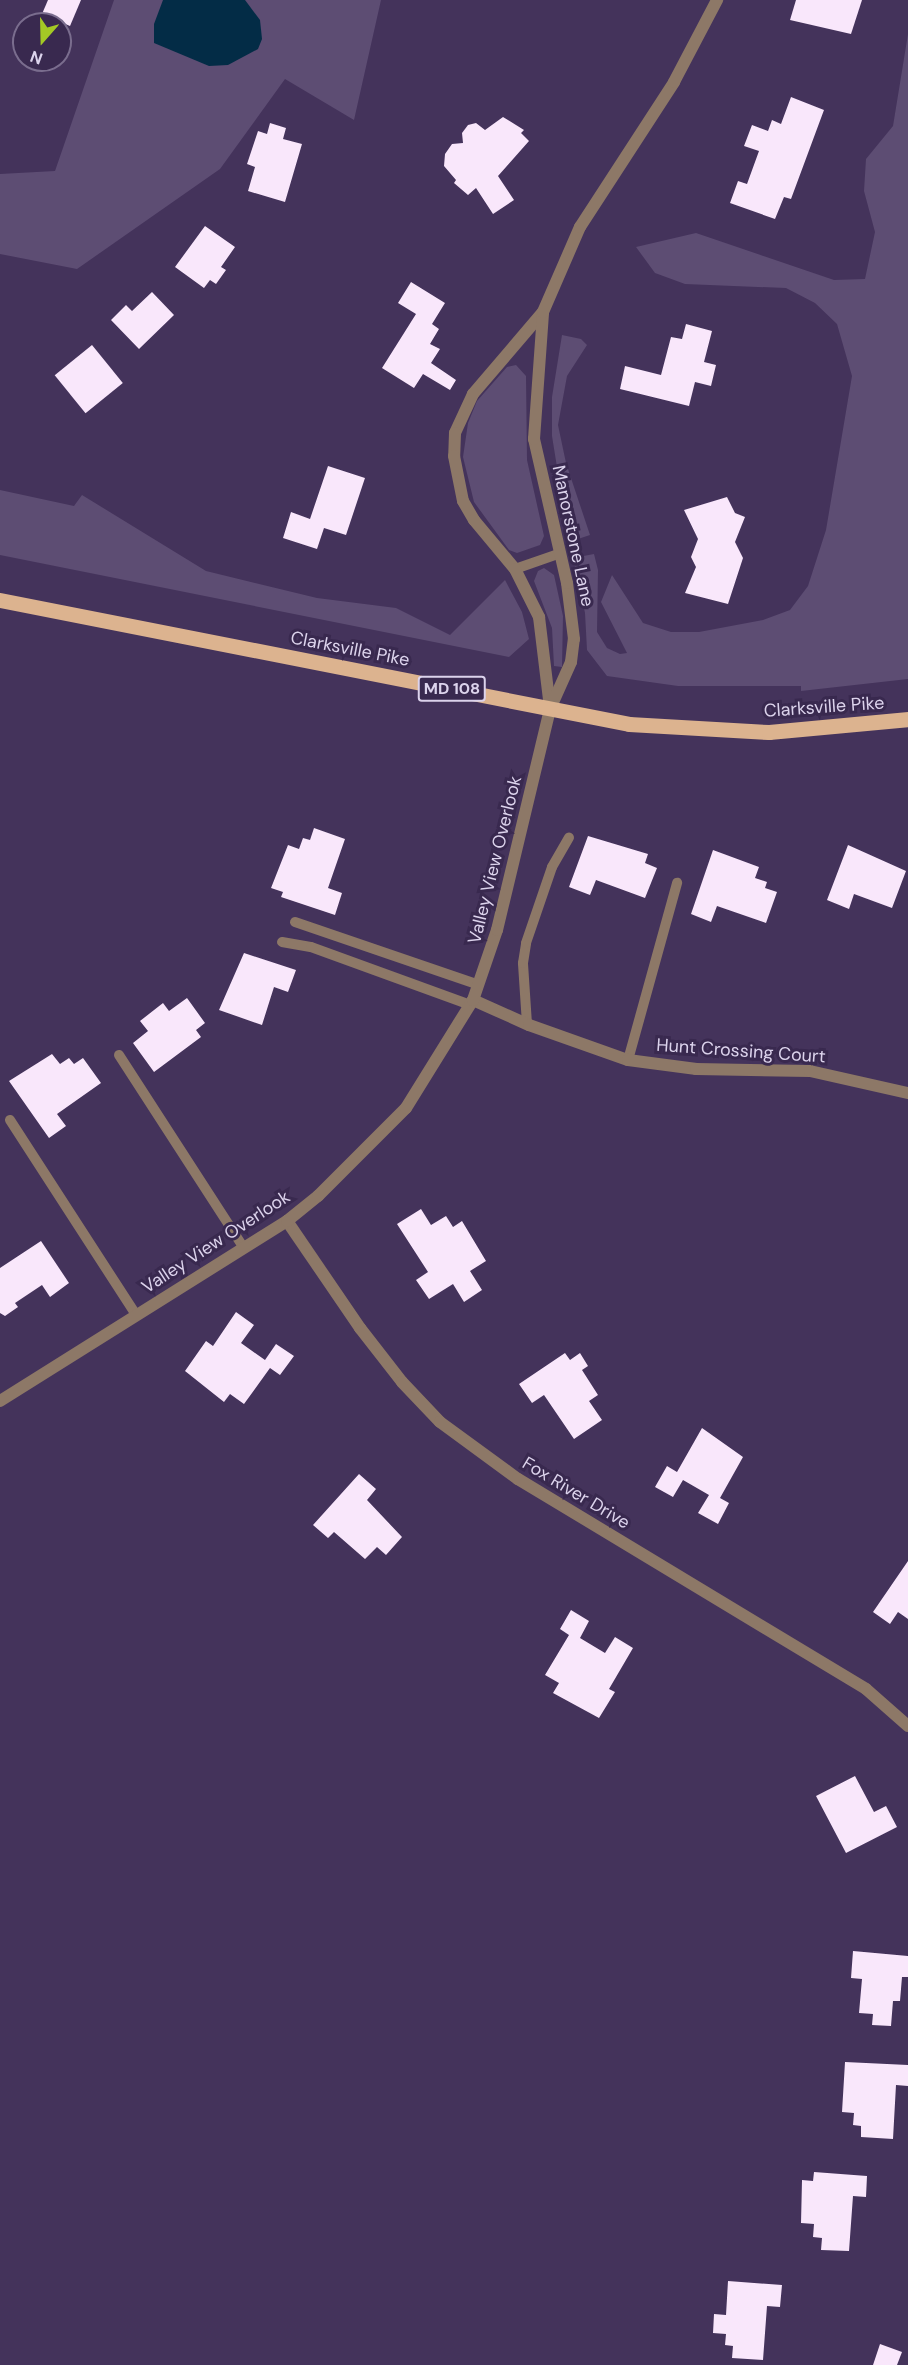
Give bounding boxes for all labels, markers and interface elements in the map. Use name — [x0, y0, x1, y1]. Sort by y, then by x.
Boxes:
north arrow — [12, 12, 72, 72]
text: N — [27, 46, 45, 69]
street label: Manorstone Lane — [547, 463, 599, 609]
street label: Clarksville Pike — [289, 627, 411, 671]
road number: MD 108 — [418, 676, 486, 702]
street label: Clarksville Pike — [763, 692, 885, 722]
street label: Valley View Overlook — [464, 774, 526, 946]
street label: Hunt Crossing Court — [656, 1034, 826, 1068]
street label: Valley View Overlook — [138, 1186, 294, 1298]
street label: Fox River Drive — [518, 1452, 634, 1534]

